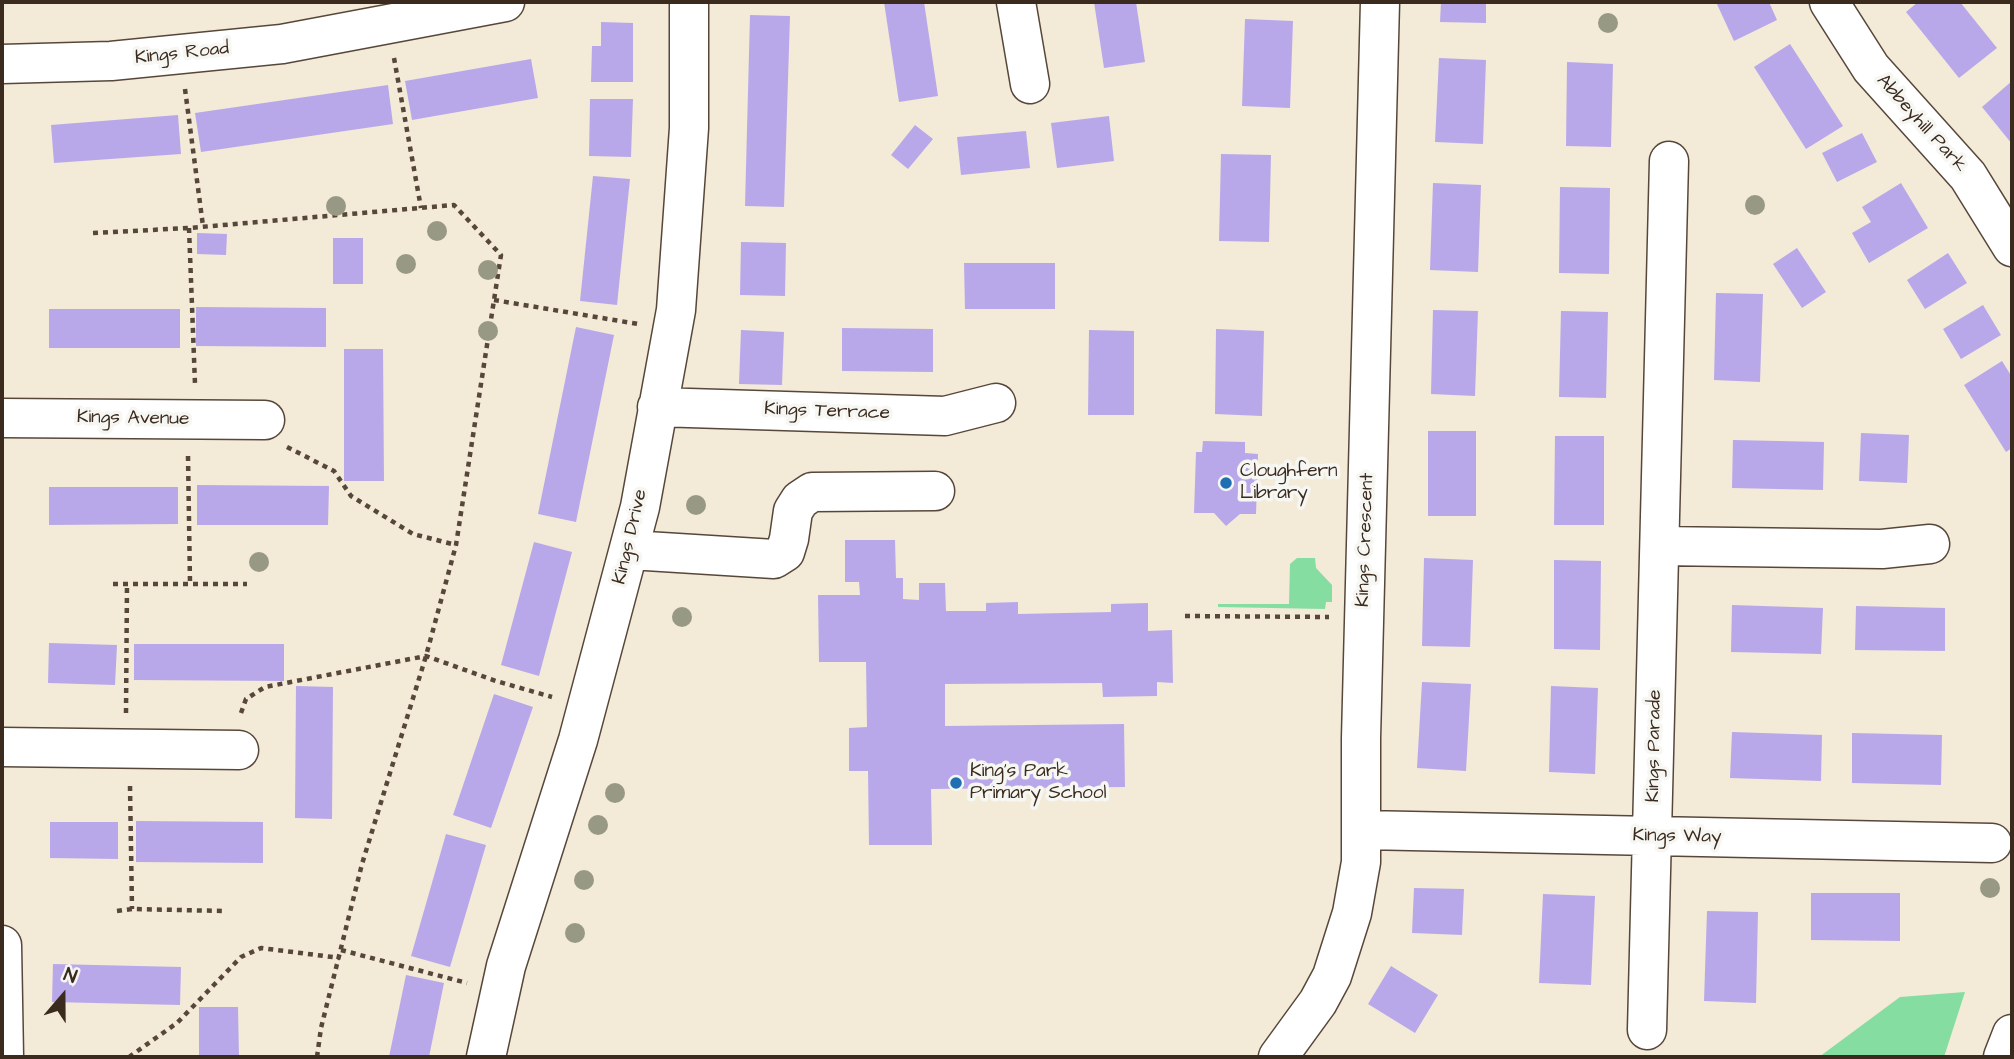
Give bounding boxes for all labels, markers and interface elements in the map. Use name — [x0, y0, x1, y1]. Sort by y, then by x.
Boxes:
street label: Kings Road — [134, 38, 230, 70]
street label: Abbeyhill Park — [1871, 70, 1971, 178]
street label: Kings Terrace — [764, 398, 890, 426]
street label: Kings Avenue — [77, 407, 189, 431]
place label: Cloughfern Library — [1240, 461, 1338, 505]
street label: Kings Crescent — [1352, 473, 1380, 607]
marker: Cloughfern Library — [1218, 475, 1234, 491]
street label: Kings Drive — [609, 487, 653, 587]
street label: Kings Parade — [1643, 689, 1667, 803]
place label: King's Park Primary School — [970, 761, 1106, 805]
marker: King's Park Primary School — [948, 775, 964, 791]
street label: Kings Way — [1632, 825, 1722, 849]
north arrow — [28, 961, 98, 1031]
text: N — [60, 961, 81, 991]

